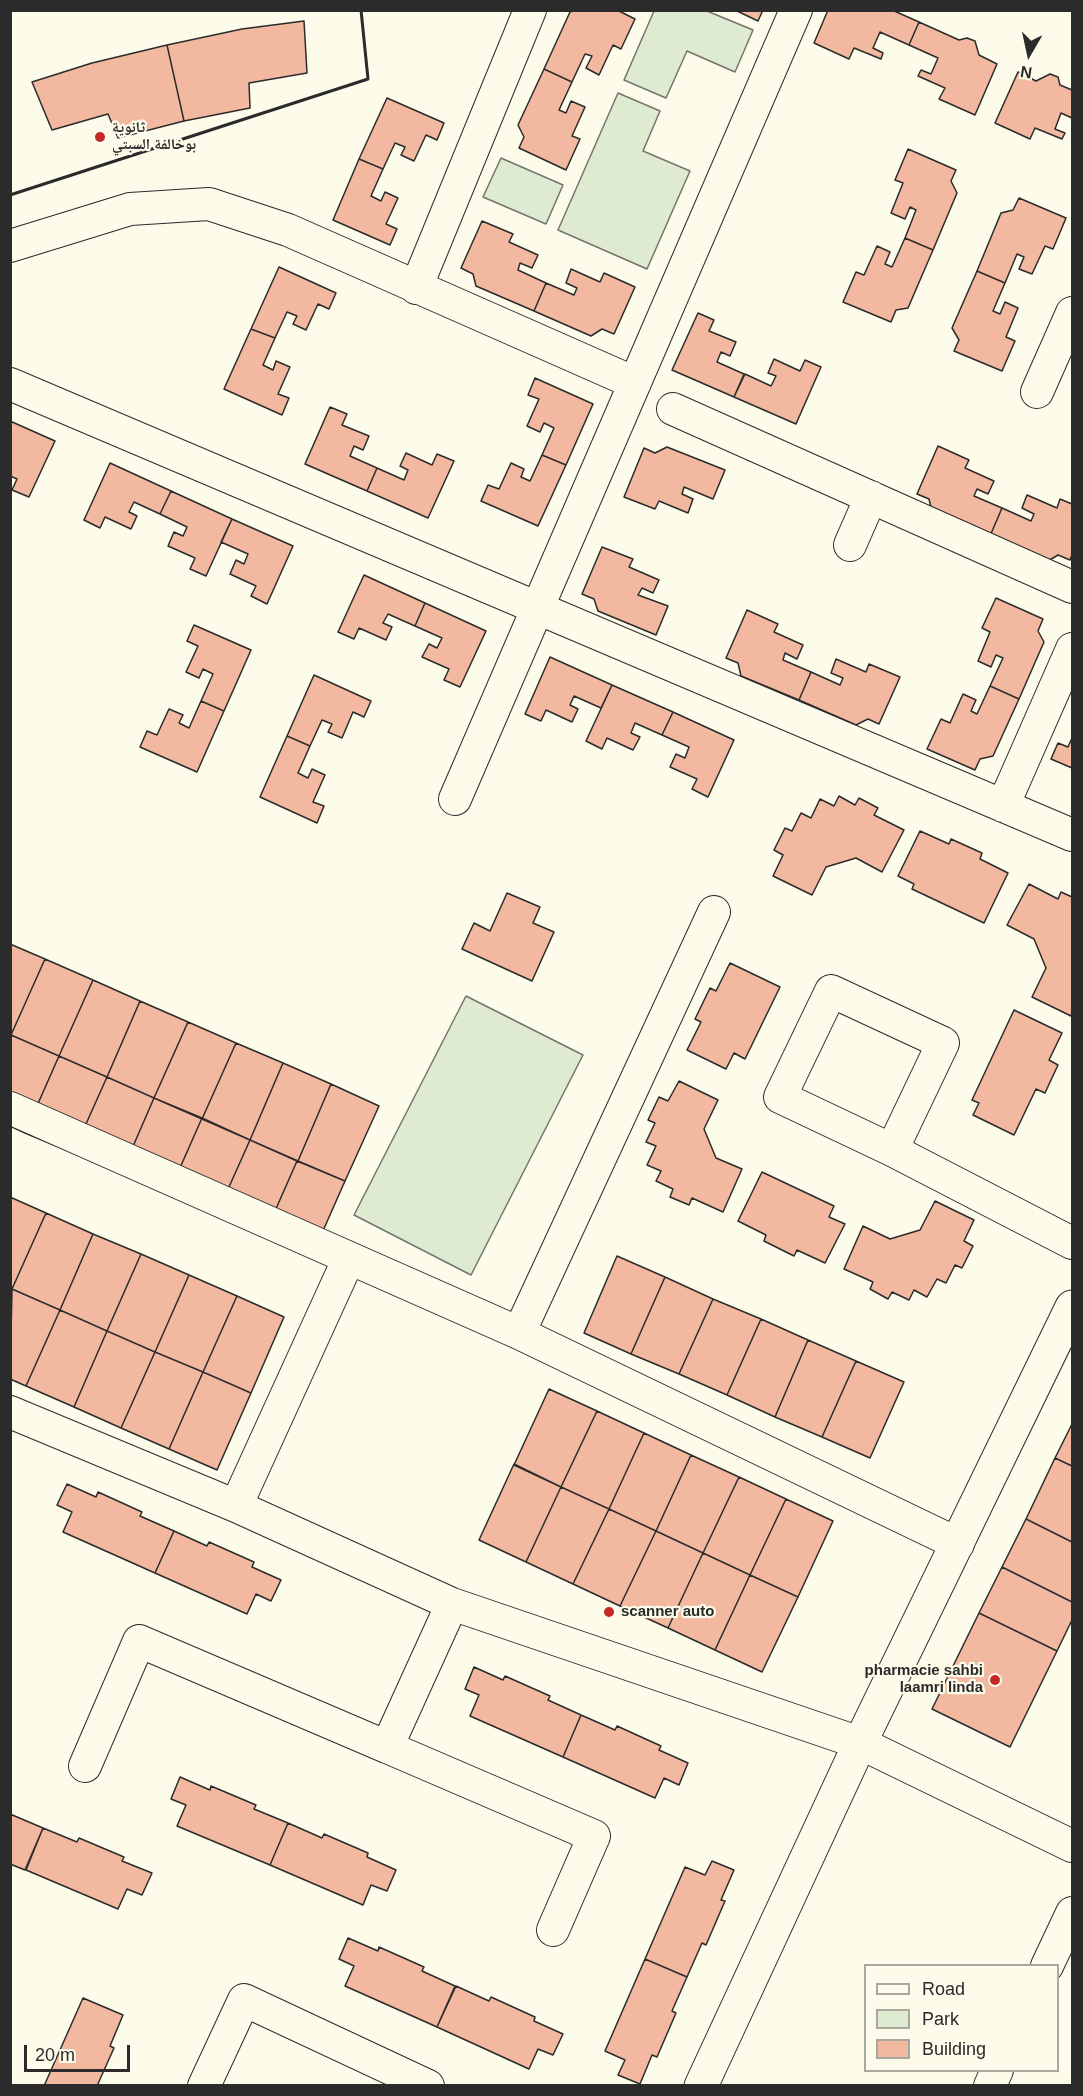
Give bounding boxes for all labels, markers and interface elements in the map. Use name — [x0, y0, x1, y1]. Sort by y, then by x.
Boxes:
north arrow — [999, 24, 1059, 84]
text: N — [1019, 63, 1033, 82]
place label: ثانوية بوخالفة السبتي — [112, 119, 196, 154]
marker: ثانوية بوخالفة السبتي — [93, 130, 107, 144]
place label: scanner auto — [621, 1603, 714, 1621]
marker: scanner auto — [602, 1605, 616, 1619]
place label: pharmacie sahbi laamri linda — [865, 1662, 983, 1697]
marker: pharmacie sahbi laamri linda — [988, 1673, 1002, 1687]
legend — [864, 1964, 1059, 2072]
text: Road — [922, 1979, 965, 1999]
text: Park — [922, 2009, 959, 2029]
scale bar — [27, 2033, 134, 2071]
text: Building — [922, 2039, 986, 2059]
text: 20 m — [35, 2045, 75, 2065]

